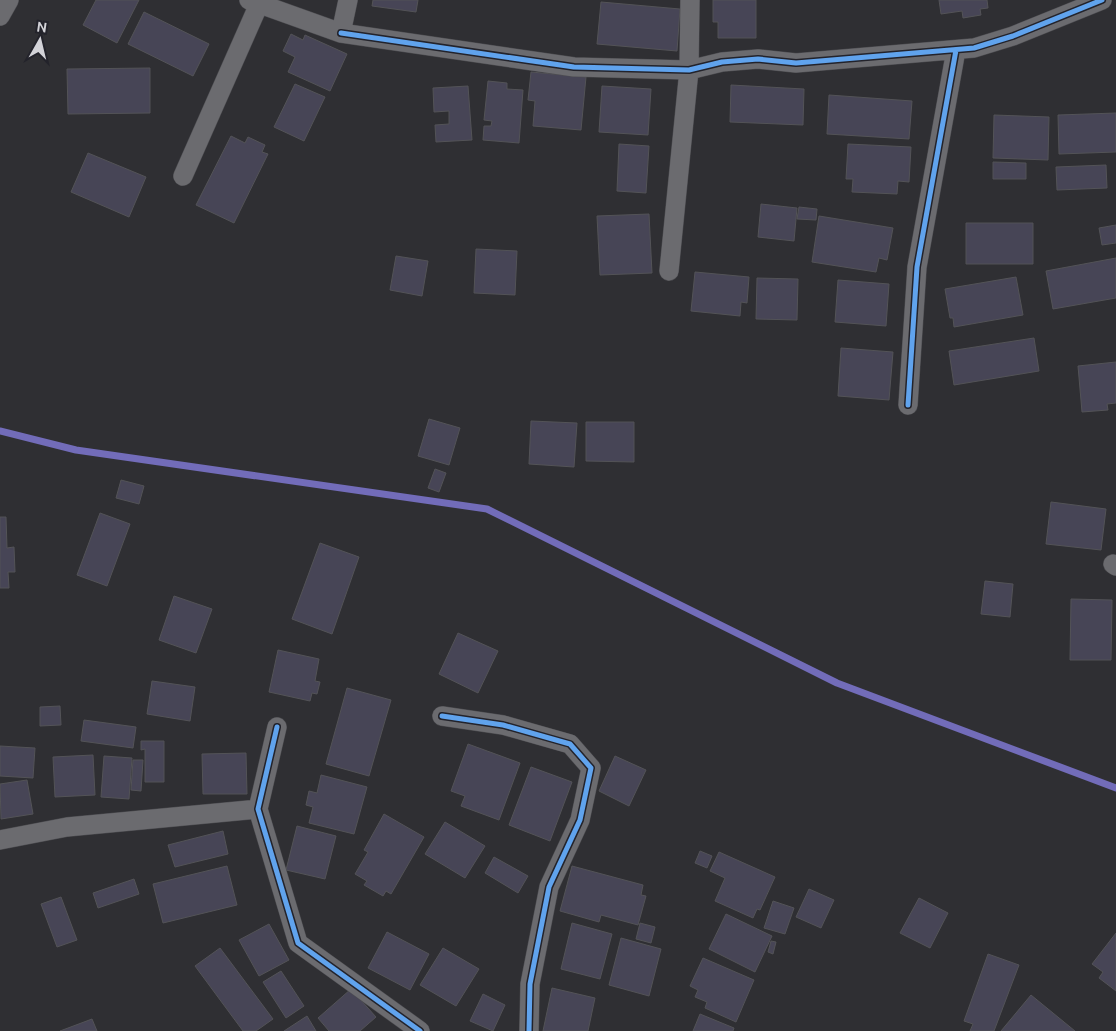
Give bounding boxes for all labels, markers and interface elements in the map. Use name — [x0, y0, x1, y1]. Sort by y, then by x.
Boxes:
north arrow — [15, 15, 65, 65]
text: N — [36, 18, 48, 36]

